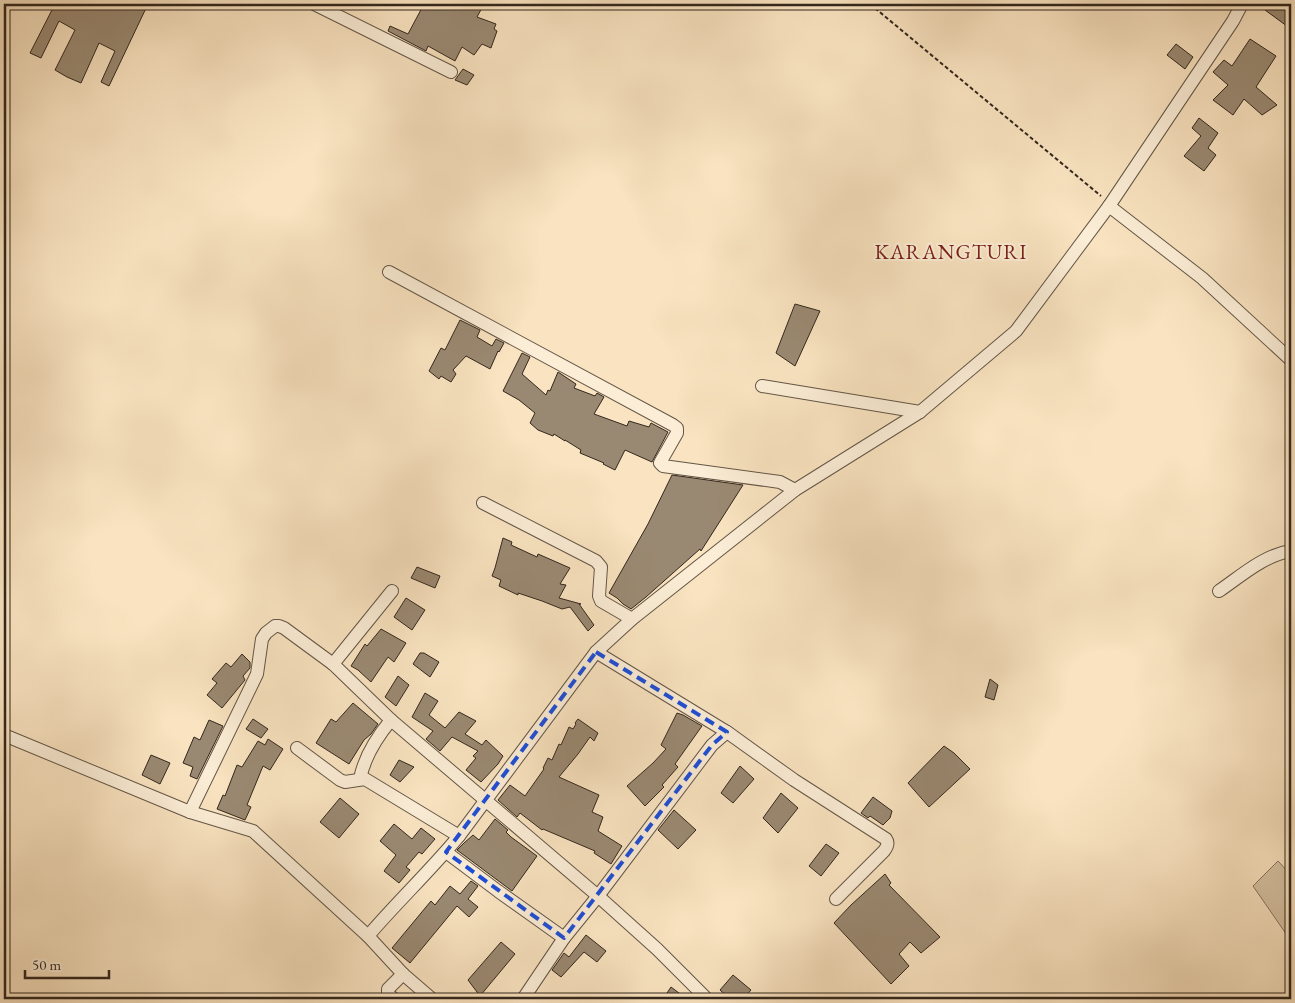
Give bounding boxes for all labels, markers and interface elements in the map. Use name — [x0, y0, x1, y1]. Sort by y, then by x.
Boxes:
district label: KARANGTURI — [875, 238, 1027, 265]
scale bar — [25, 948, 109, 980]
text: 50 m — [32, 955, 61, 974]

